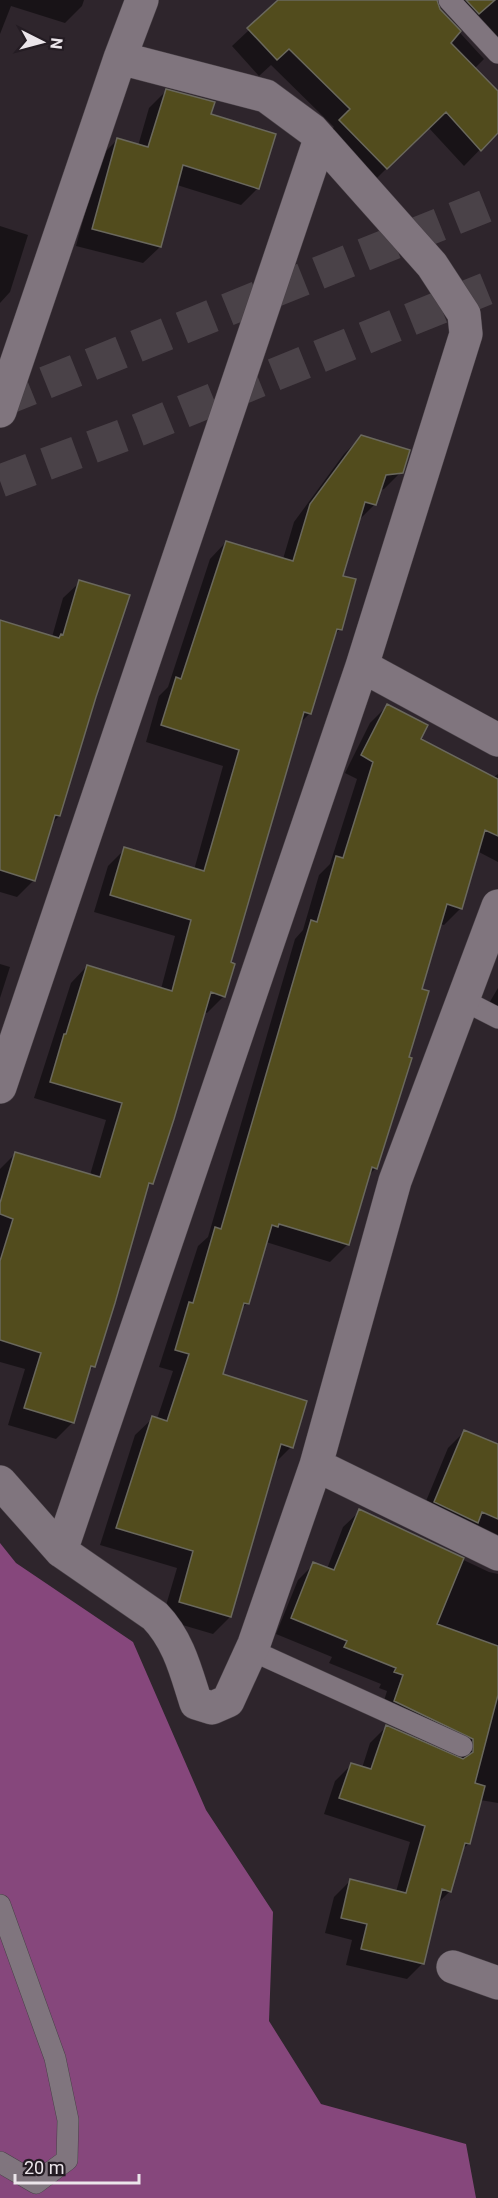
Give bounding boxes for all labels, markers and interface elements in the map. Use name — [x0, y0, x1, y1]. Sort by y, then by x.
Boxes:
north arrow — [12, 12, 72, 72]
text: N — [46, 37, 66, 50]
scale bar — [15, 2147, 140, 2185]
text: 20 m — [24, 2157, 64, 2178]

